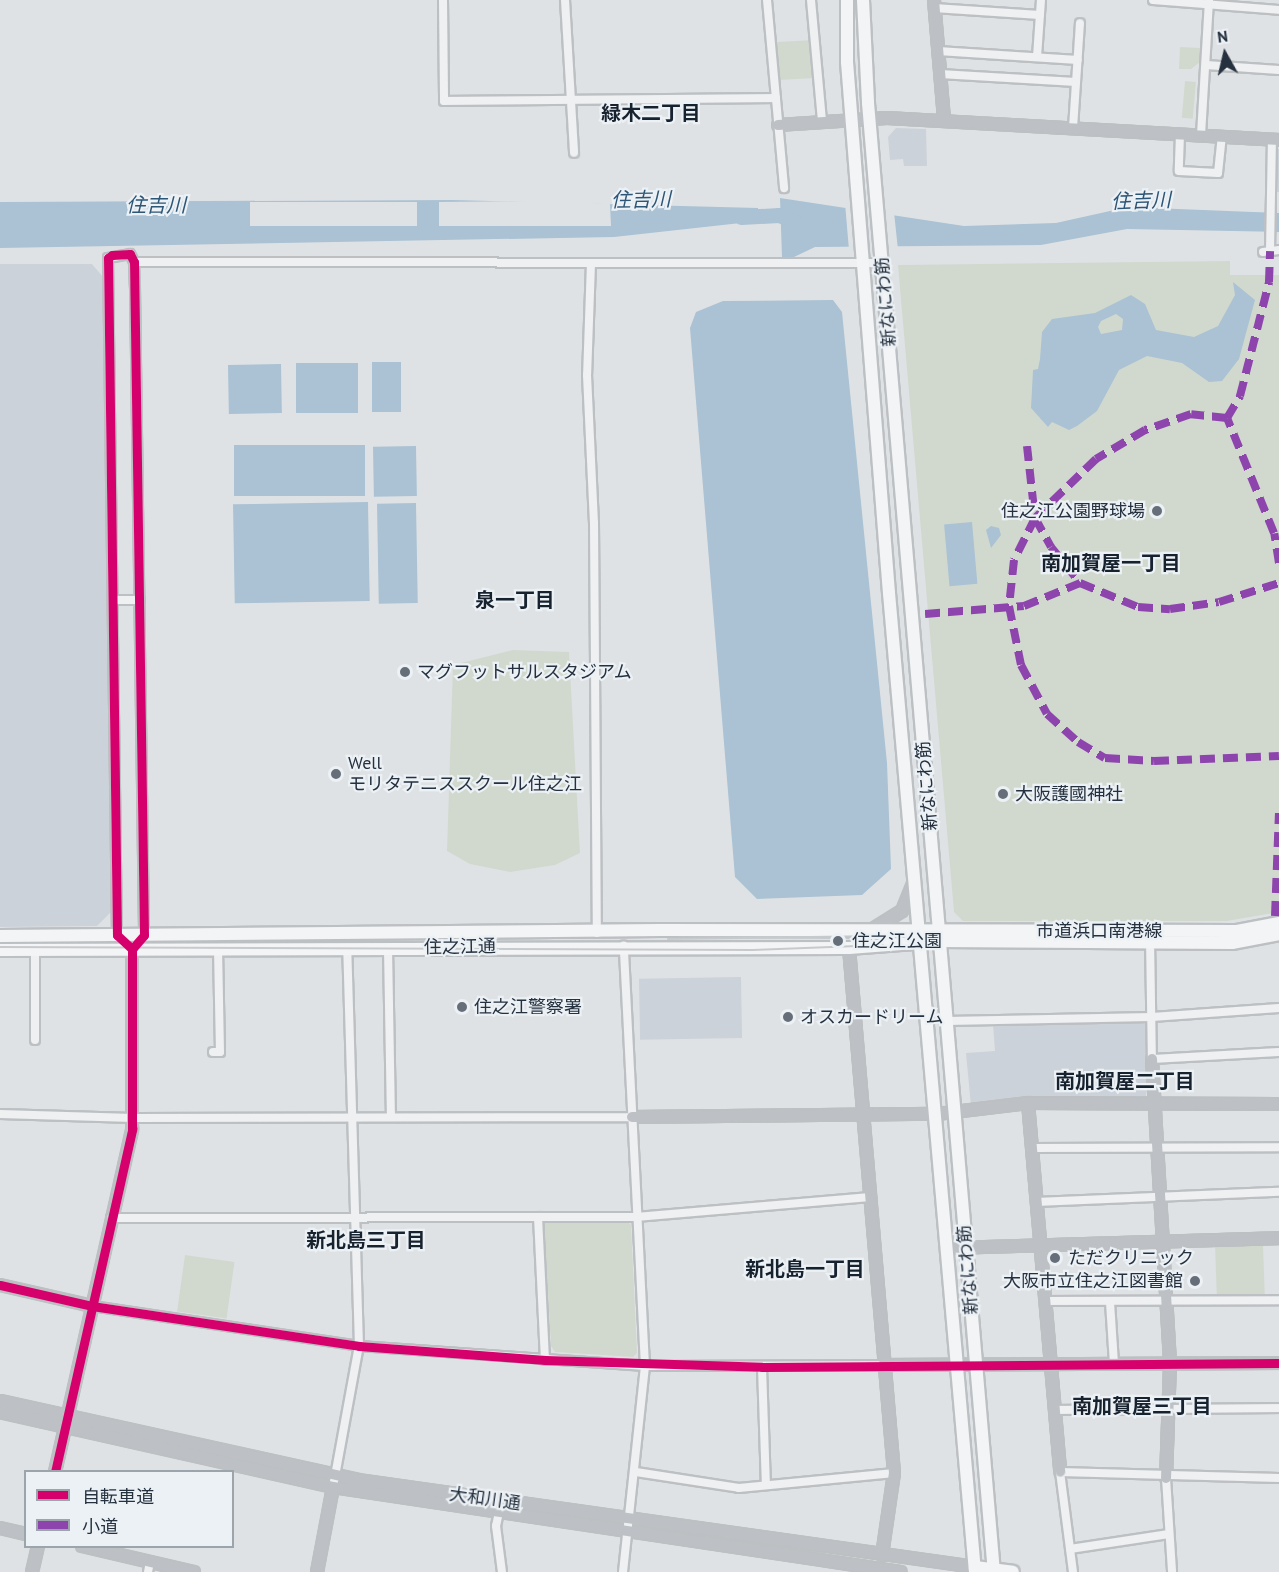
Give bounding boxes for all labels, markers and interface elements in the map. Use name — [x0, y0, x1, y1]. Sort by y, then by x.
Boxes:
north arrow — [1195, 24, 1255, 84]
text: N — [1216, 26, 1229, 47]
district label: 緑木二丁目 — [601, 101, 701, 125]
water label: 住吉川 — [611, 187, 671, 213]
water label: 住吉川 — [1111, 188, 1171, 214]
water label: 住吉川 — [126, 193, 186, 217]
street label: 新なにわ筋 — [871, 256, 901, 348]
place label: 住之江公園野球場 — [1001, 500, 1145, 522]
marker: 住之江公園野球場 — [1150, 504, 1164, 518]
district label: 南加賀屋一丁目 — [1041, 551, 1181, 575]
district label: 泉一丁目 — [475, 588, 555, 612]
place label: マグフットサルスタジアム — [417, 661, 633, 683]
marker: マグフットサルスタジアム — [398, 665, 412, 679]
street label: 新なにわ筋 — [912, 740, 942, 832]
place label: Well モリタテニススクール住之江 — [348, 753, 582, 795]
marker: Well モリタテニススクール住之江 — [329, 767, 343, 781]
place label: 大阪護國神社 — [1015, 783, 1123, 805]
marker: 大阪護國神社 — [996, 787, 1010, 801]
street label: 市道浜口南港線 — [1036, 920, 1162, 942]
place label: 住之江公園 — [852, 930, 942, 952]
marker: 住之江公園 — [829, 932, 847, 950]
street label: 住之江通 — [424, 936, 496, 958]
place label: 住之江警察署 — [474, 996, 582, 1018]
marker: 住之江警察署 — [455, 1000, 469, 1014]
place label: オスカードリーム — [800, 1006, 944, 1028]
marker: オスカードリーム — [781, 1010, 795, 1024]
district label: 南加賀屋二丁目 — [1055, 1069, 1195, 1093]
street label: 新なにわ筋 — [953, 1224, 983, 1316]
district label: 新北島三丁目 — [306, 1228, 426, 1252]
place label: ただクリニック — [1068, 1247, 1194, 1269]
marker: ただクリニック — [1046, 1249, 1064, 1267]
district label: 新北島一丁目 — [745, 1257, 865, 1281]
place label: 大阪市立住之江図書館 — [1003, 1270, 1183, 1292]
marker: 大阪市立住之江図書館 — [1188, 1274, 1202, 1288]
district label: 南加賀屋三丁目 — [1072, 1394, 1212, 1418]
legend — [24, 1470, 234, 1548]
street label: 大和川通 — [448, 1483, 522, 1515]
text: 自転車道 — [82, 1485, 154, 1508]
text: 小道 — [82, 1515, 118, 1538]

